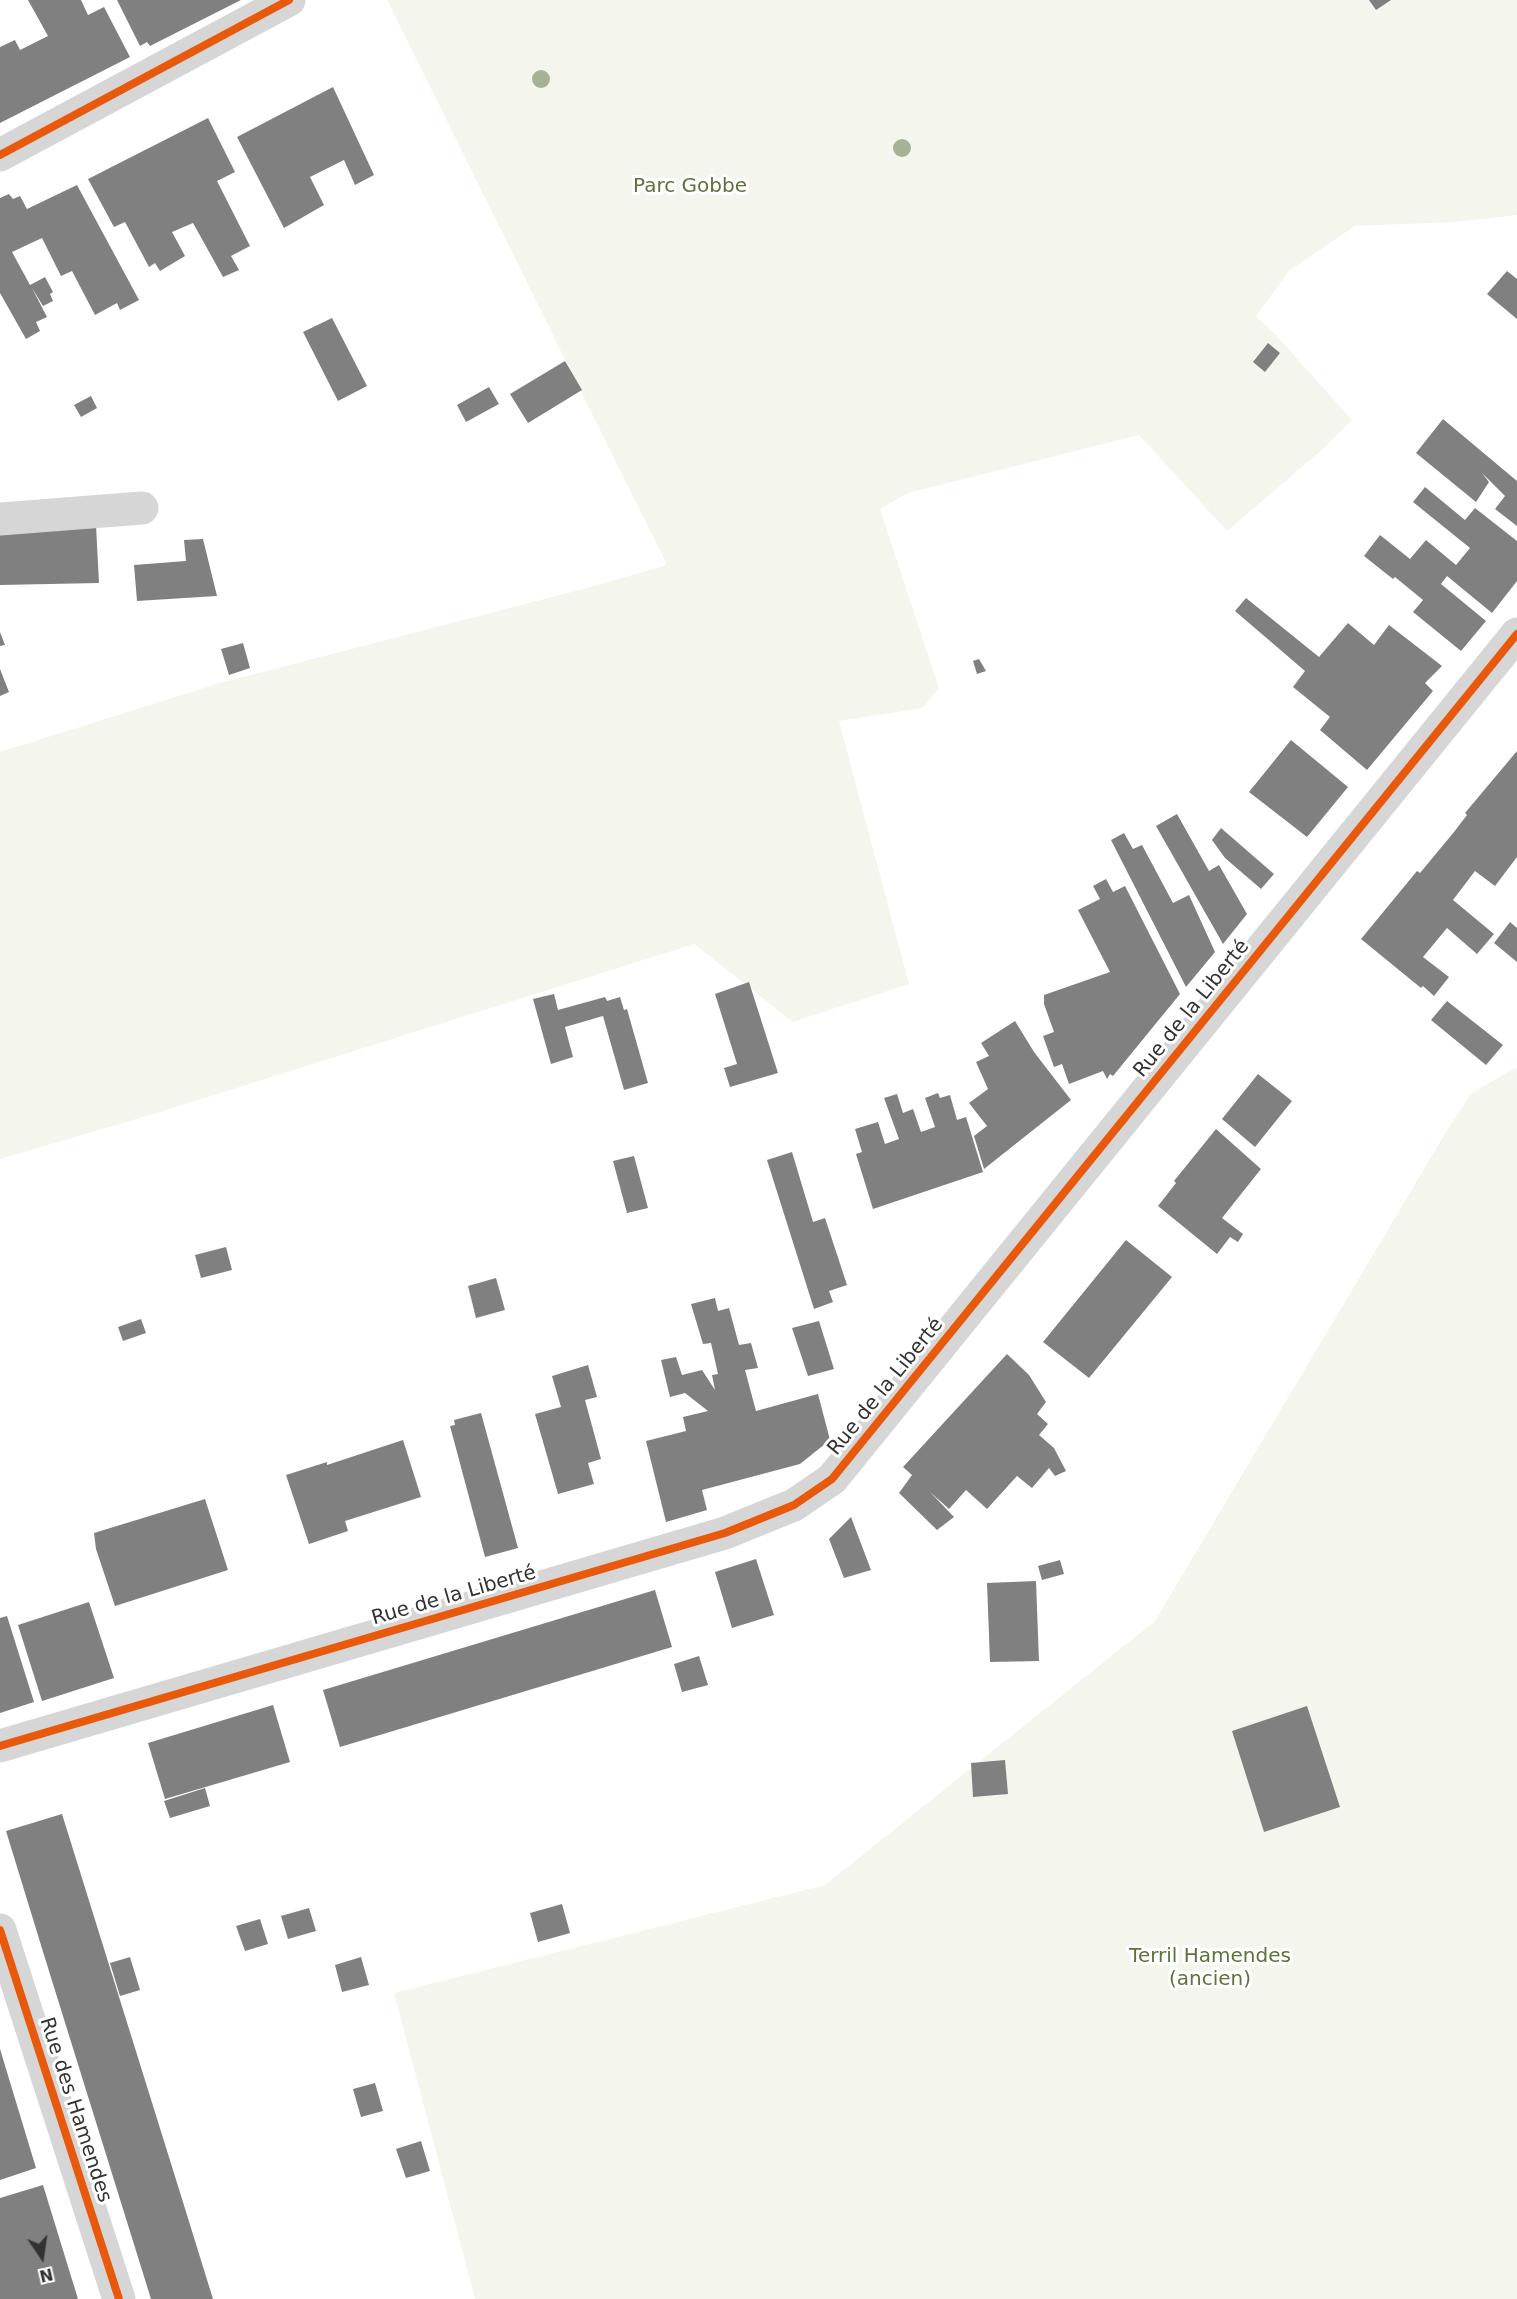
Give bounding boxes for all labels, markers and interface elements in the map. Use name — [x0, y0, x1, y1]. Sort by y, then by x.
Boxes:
park label: Parc Gobbe — [633, 175, 747, 199]
street label: Rue de la Liberté — [1129, 935, 1255, 1083]
street label: Rue de la Liberté — [823, 1313, 949, 1461]
street label: Rue de la Liberté — [369, 1561, 539, 1631]
park label: Terril Hamendes (ancien) — [1129, 1945, 1291, 1992]
street label: Rue des Hamendes — [34, 2014, 116, 2206]
north arrow — [12, 2227, 72, 2287]
text: N — [38, 2264, 55, 2286]

